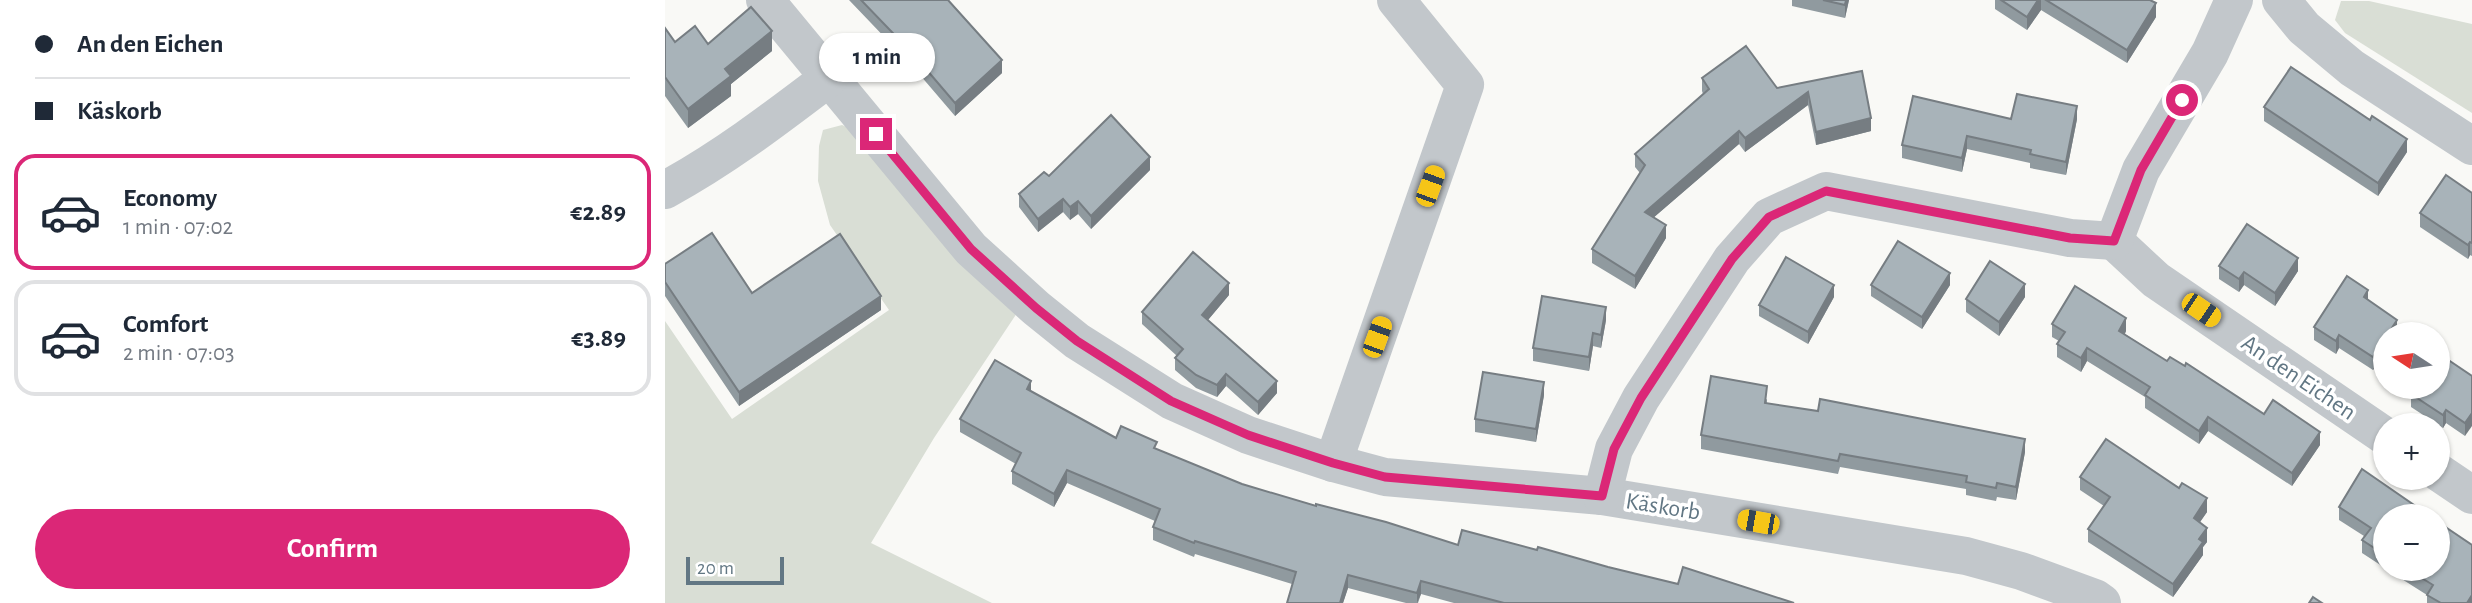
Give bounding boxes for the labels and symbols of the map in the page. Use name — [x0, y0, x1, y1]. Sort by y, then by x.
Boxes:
callout: 1 min — [818, 32, 934, 82]
route start — [2166, 84, 2198, 116]
route end — [860, 118, 892, 150]
car — [1413, 163, 1448, 209]
car — [2178, 290, 2225, 330]
car — [1360, 314, 1395, 360]
north arrow — [2373, 322, 2450, 399]
street label: An den Eichen — [2237, 331, 2360, 425]
street label: Käskorb — [1624, 489, 1702, 525]
car — [1736, 508, 1781, 536]
scale bar — [686, 554, 784, 586]

